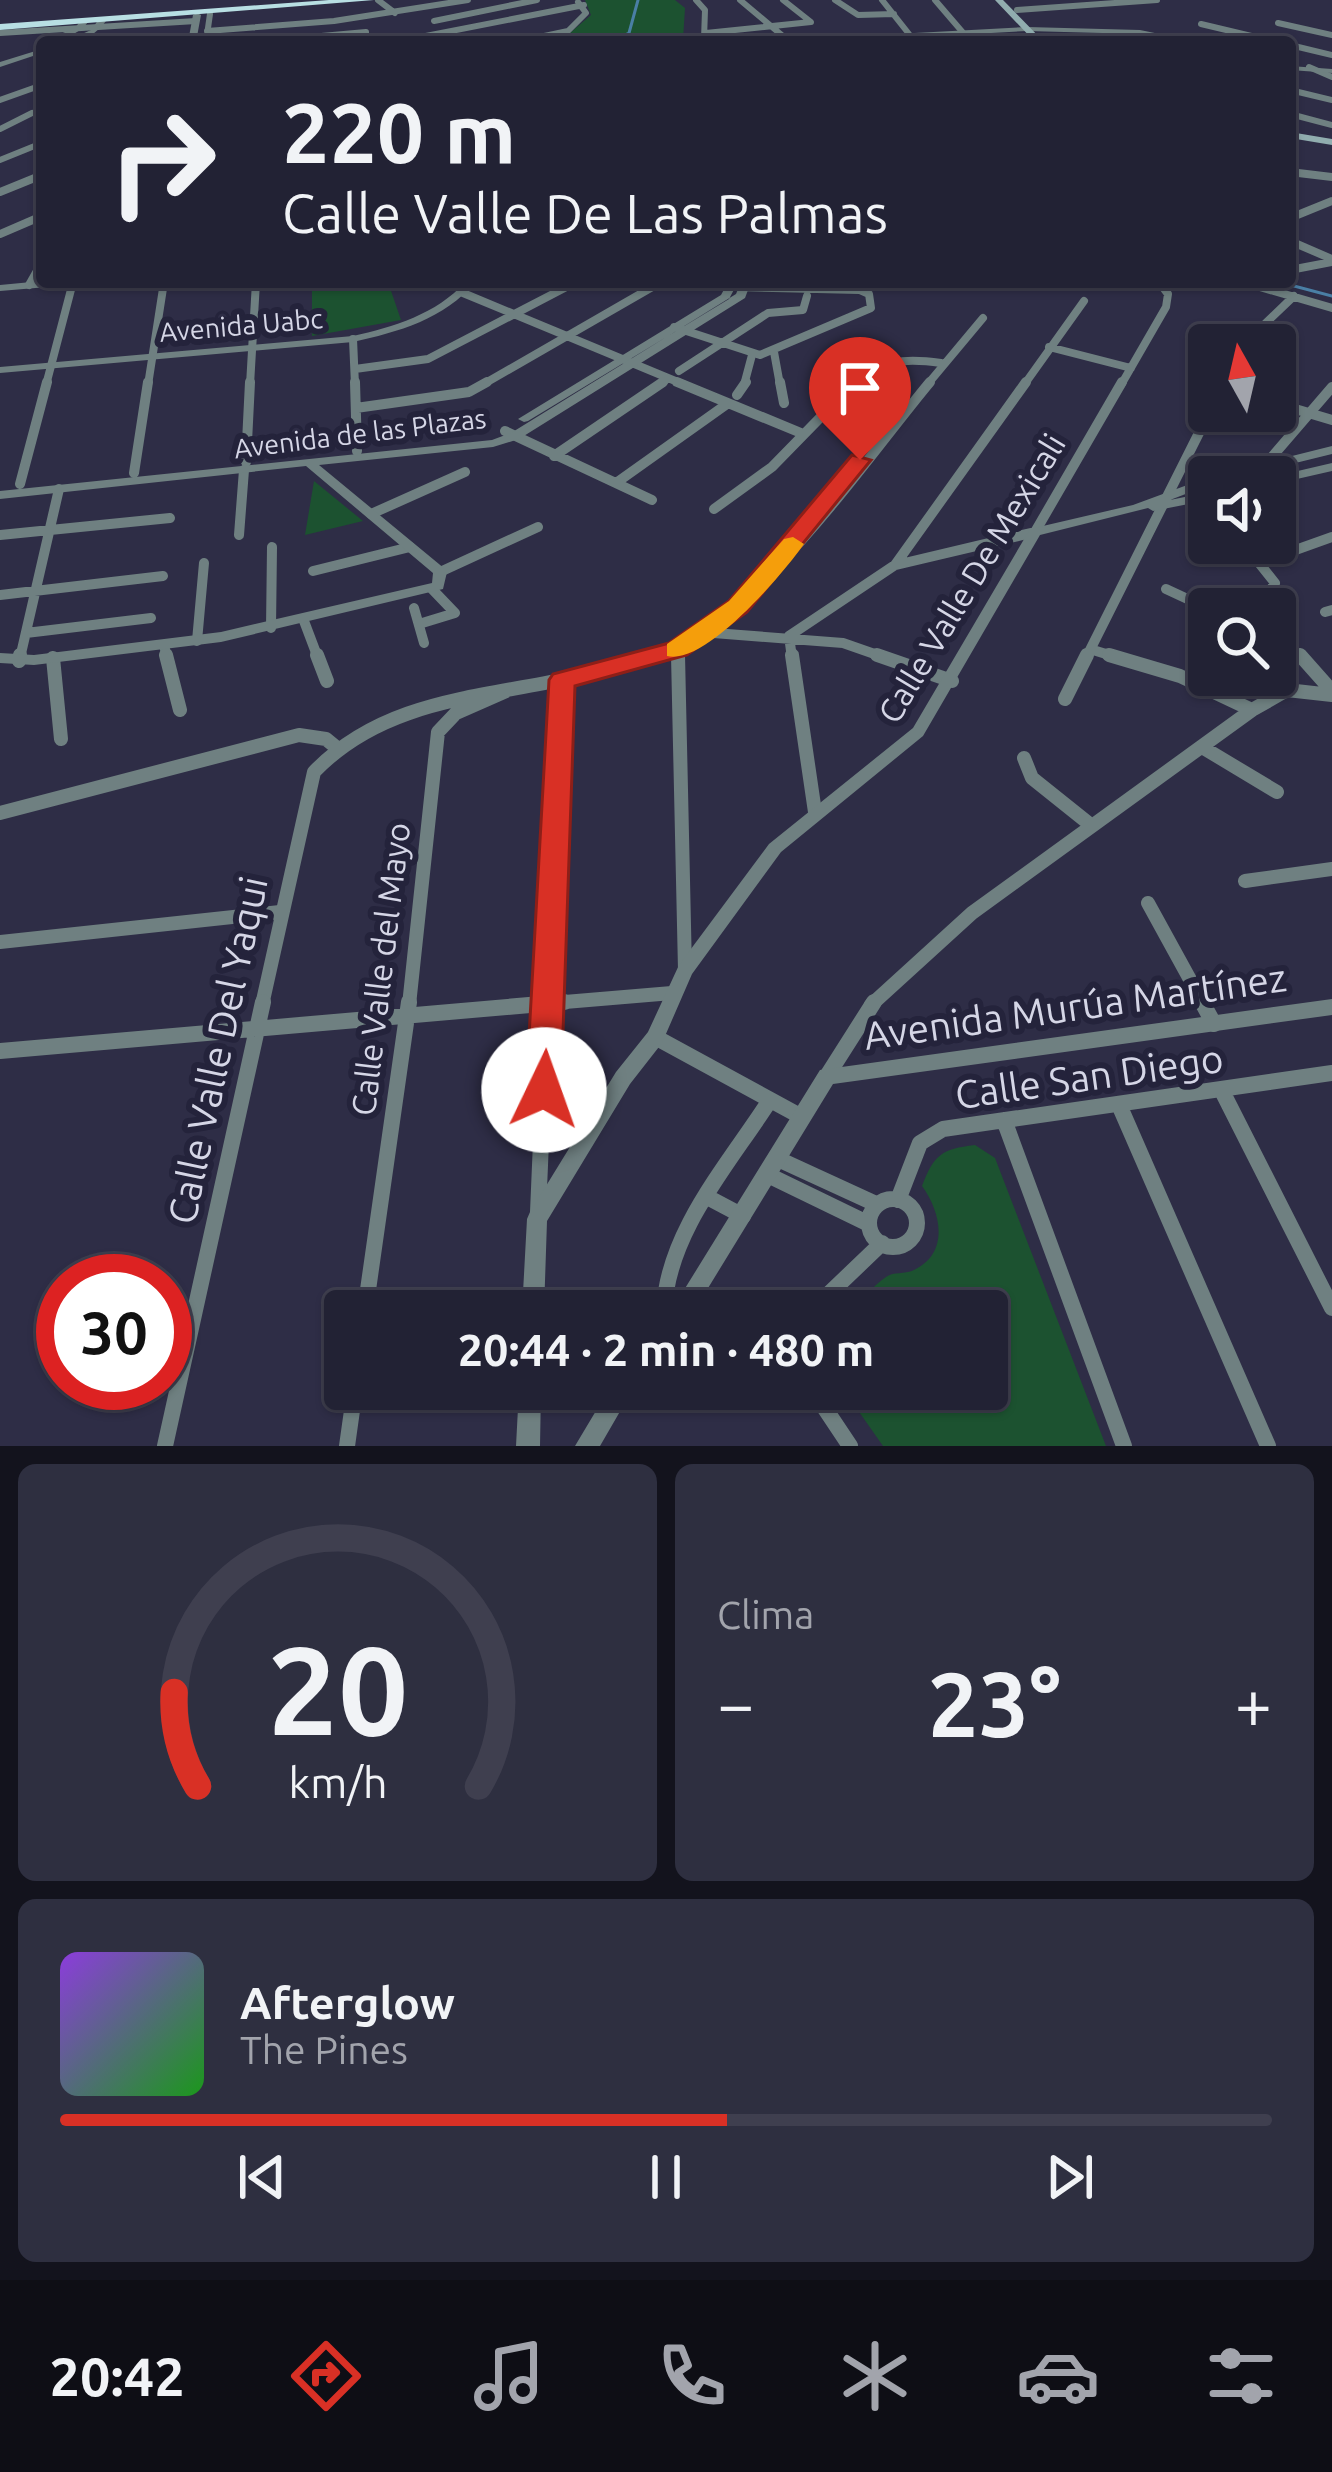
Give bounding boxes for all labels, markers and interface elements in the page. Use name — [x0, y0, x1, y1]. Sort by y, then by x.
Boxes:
icon: right — [84, 84, 240, 240]
text: 220 m — [282, 85, 516, 179]
text: Calle Valle De Las Palmas — [282, 183, 888, 243]
street label: Avenida Uabc — [158, 303, 324, 347]
north arrow — [1188, 324, 1296, 432]
map controls — [1188, 324, 1296, 696]
pin — [809, 337, 911, 460]
icon: arrive — [827, 355, 893, 421]
street label: Avenida de las Plazas — [232, 403, 488, 463]
street label: Calle Valle De Mexicali — [870, 427, 1072, 729]
button: sound — [1188, 456, 1296, 564]
button: search — [1188, 588, 1296, 696]
street label: Calle Valle del Mayo — [344, 820, 416, 1118]
street label: Calle Valle Del Yaqui — [159, 872, 275, 1228]
street label: Avenida Murúa Martínez — [861, 955, 1289, 1057]
position arrow — [481, 1027, 607, 1153]
street label: Calle San Diego — [952, 1036, 1226, 1116]
speed limit sign: 30 — [36, 1254, 192, 1410]
text: 20:44 · 2 min · 480 m — [458, 1324, 874, 1375]
text: Clima — [717, 1593, 814, 1636]
text: 20 — [267, 1619, 408, 1759]
text: 23° — [928, 1653, 1061, 1754]
text: − — [717, 1666, 754, 1740]
text: + — [1235, 1666, 1272, 1740]
text: km/h — [288, 1757, 387, 1805]
text: Afterglow — [240, 1977, 455, 2028]
text: The Pines — [240, 2028, 408, 2071]
icon: previous — [229, 2144, 295, 2210]
icon: pause — [633, 2144, 699, 2210]
icon: next — [1037, 2144, 1103, 2210]
icon: directions — [284, 2334, 368, 2418]
icon: music — [467, 2334, 551, 2418]
icon: phone — [650, 2334, 734, 2418]
icon: climate — [833, 2334, 917, 2418]
icon: car — [1016, 2334, 1100, 2418]
icon: filters — [1199, 2334, 1283, 2418]
text: 20:42 — [49, 2346, 185, 2406]

